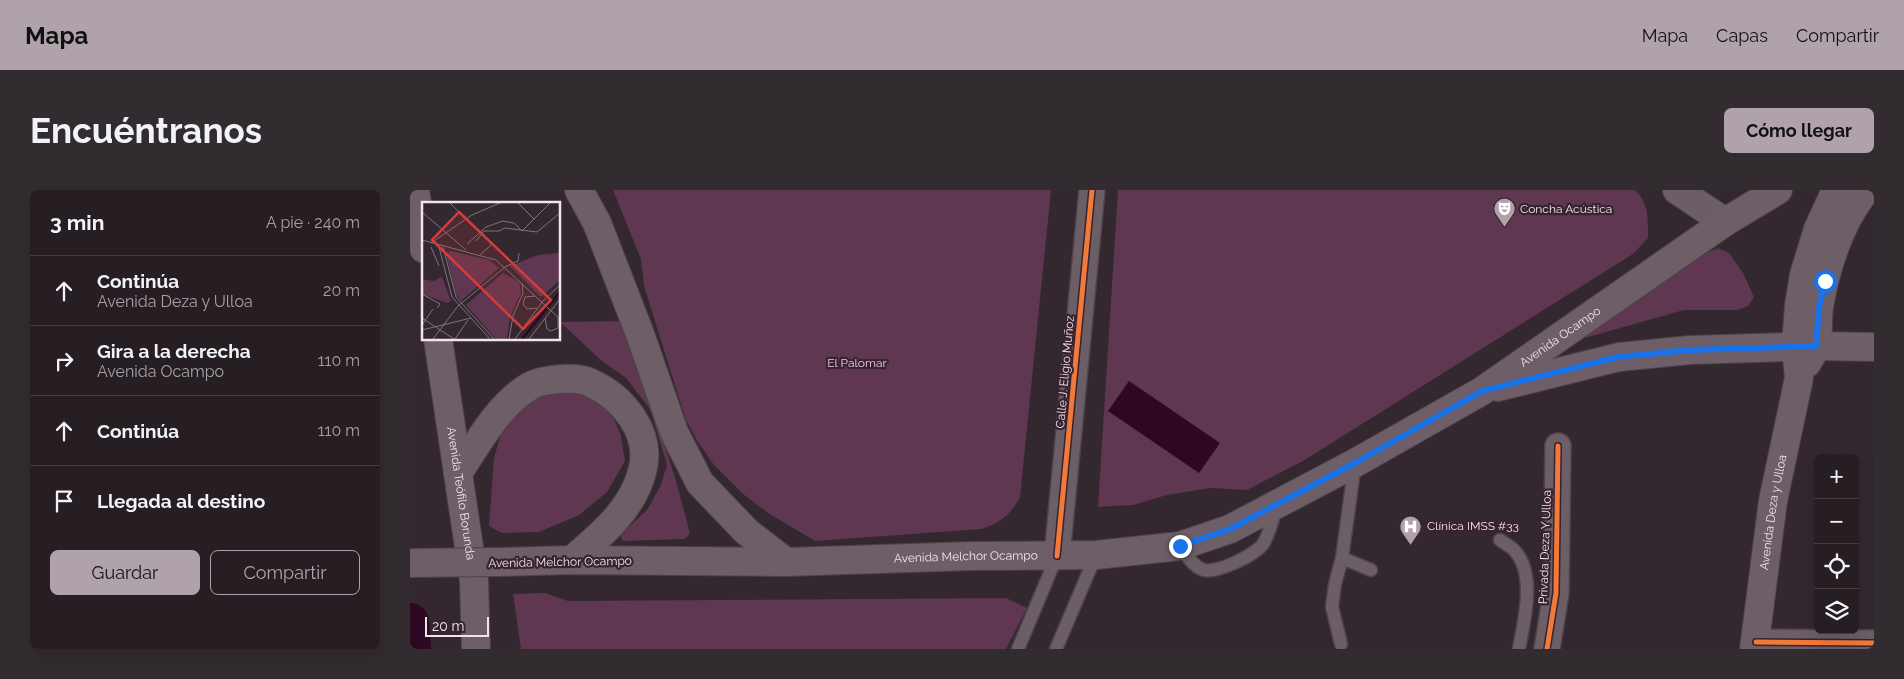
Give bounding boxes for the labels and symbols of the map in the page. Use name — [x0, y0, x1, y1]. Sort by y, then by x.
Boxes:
theatre icon: Concha Acústica — [1492, 197, 1516, 228]
inset map — [422, 202, 560, 340]
place label: Concha Acústica — [1520, 202, 1612, 216]
route start — [1814, 270, 1837, 293]
street label: Avenida Ocampo — [1517, 304, 1603, 370]
street label: Calle J. Eligio Muñoz — [1053, 315, 1077, 429]
park label: El Palomar — [827, 356, 887, 370]
street label: Avenida Teófilo Borunda — [444, 426, 478, 561]
street label: Avenida Deza y Ulloa — [1757, 453, 1790, 571]
street label: Privada Deza Y Ulloa — [1536, 490, 1554, 604]
hospital icon: Clínica IMSS #33 — [1399, 514, 1423, 545]
place label: Clínica IMSS #33 — [1427, 519, 1519, 533]
route end — [1169, 535, 1192, 558]
street label: Avenida Melchor Ocampo — [894, 548, 1038, 566]
street label: Avenida Melchor Ocampo — [488, 554, 632, 570]
scale bar — [425, 614, 489, 637]

